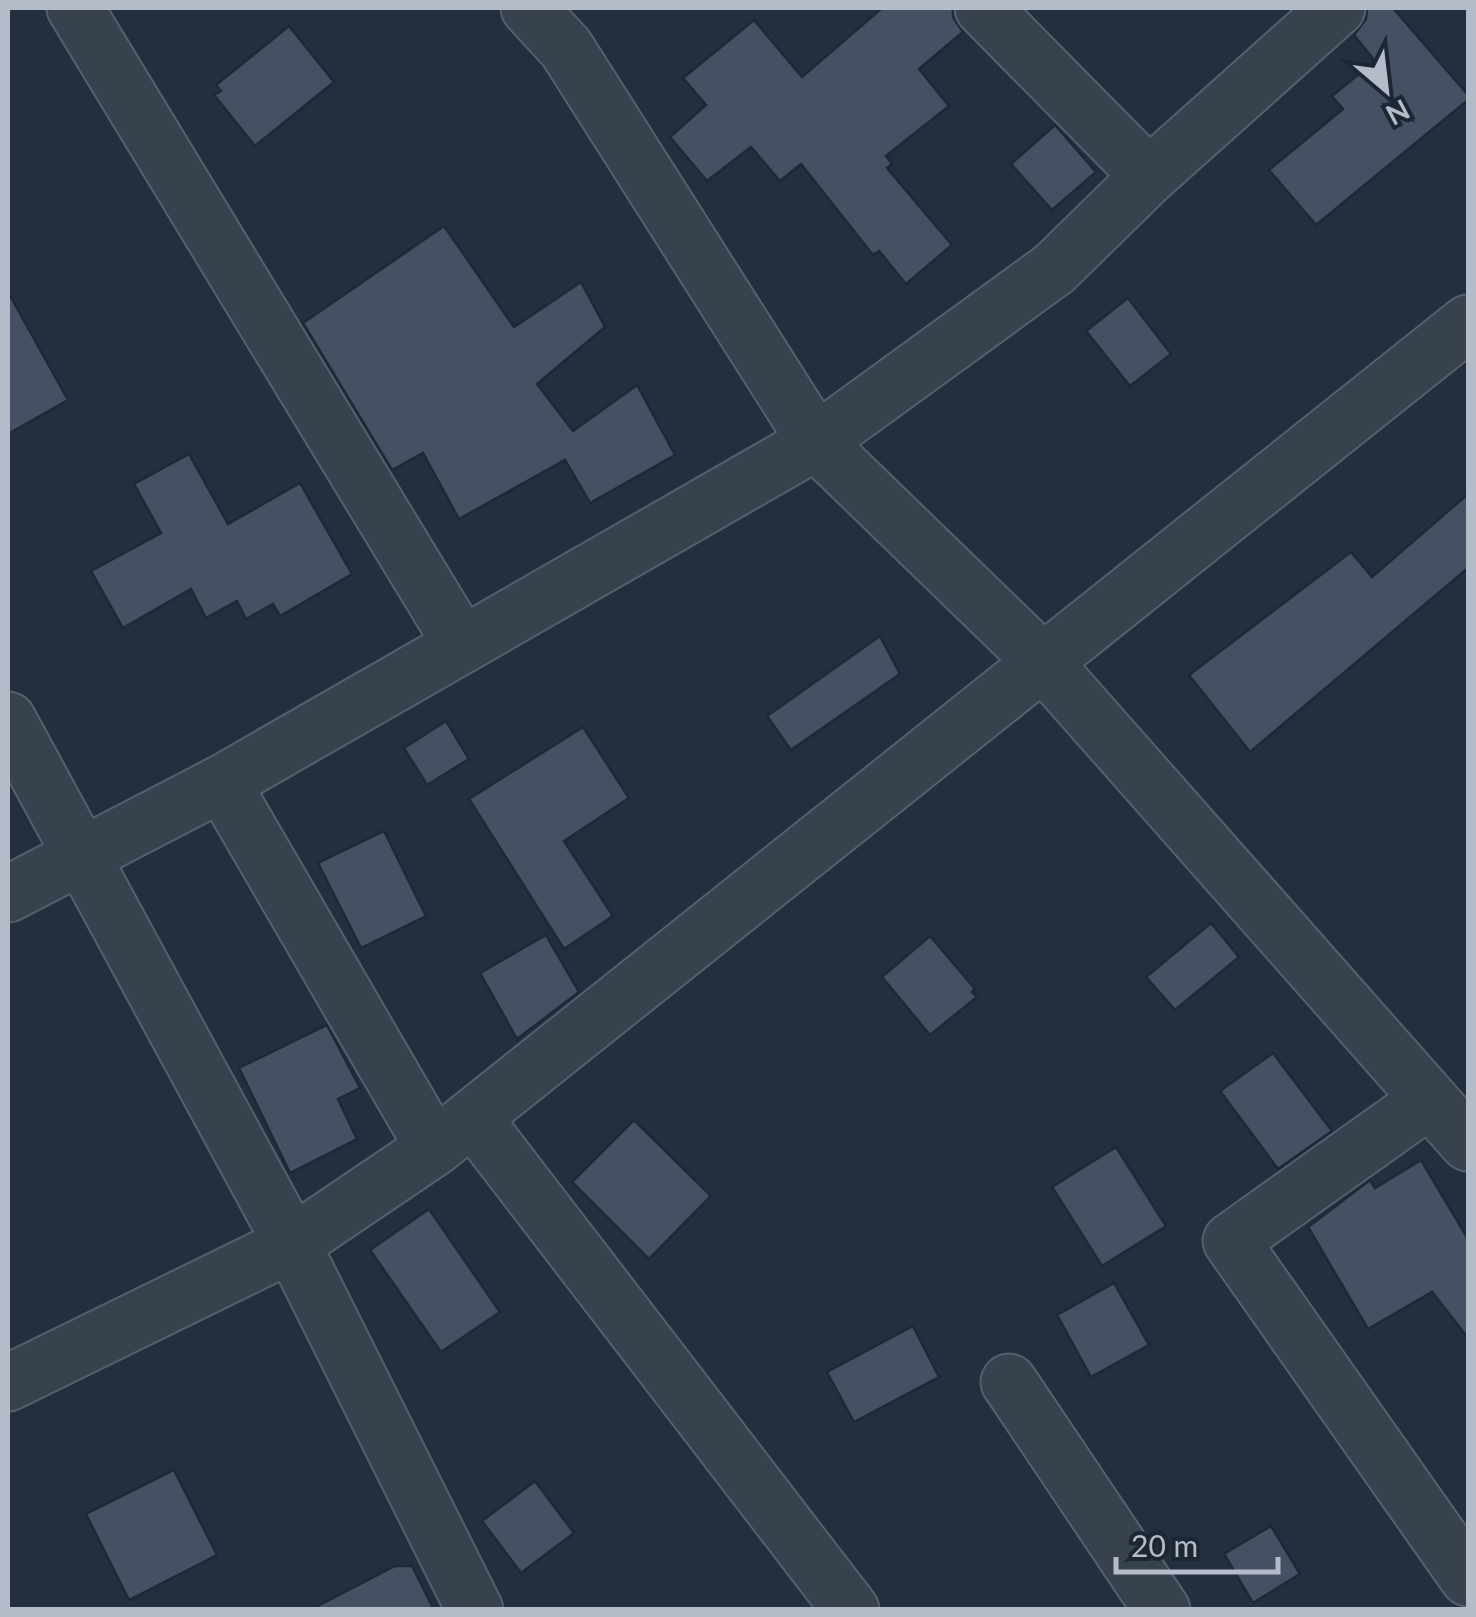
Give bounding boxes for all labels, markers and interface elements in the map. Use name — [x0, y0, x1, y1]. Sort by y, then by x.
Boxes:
north arrow — [1336, 40, 1436, 140]
text: N — [1381, 93, 1416, 133]
scale bar — [1116, 1512, 1278, 1574]
text: 20 m — [1131, 1527, 1198, 1563]

